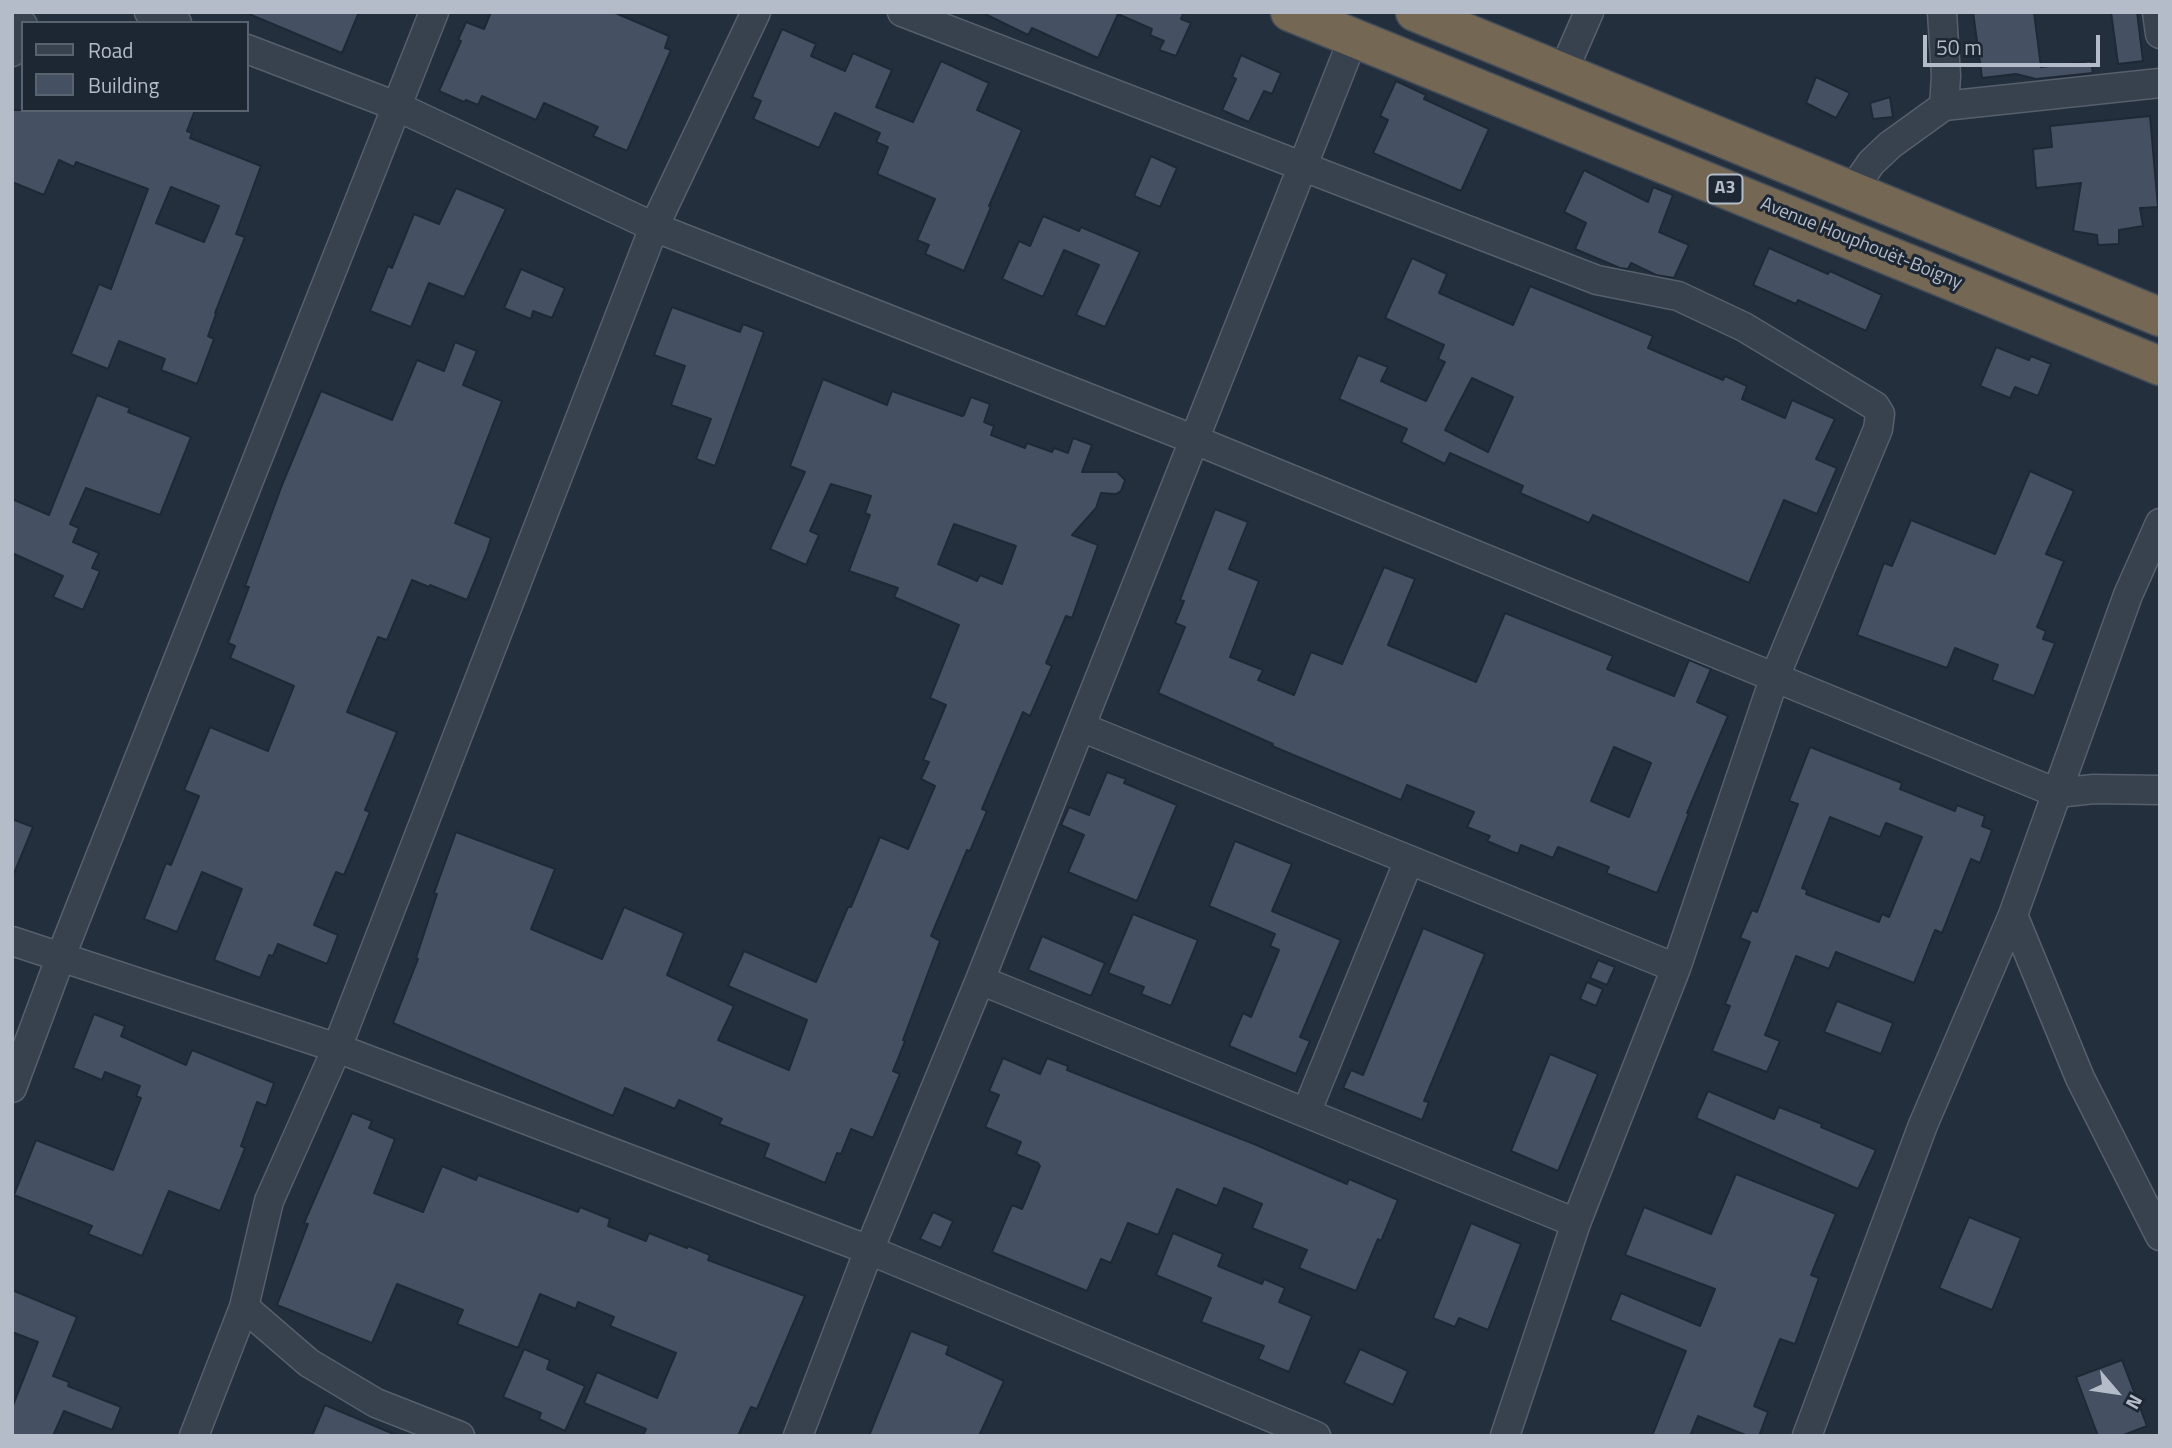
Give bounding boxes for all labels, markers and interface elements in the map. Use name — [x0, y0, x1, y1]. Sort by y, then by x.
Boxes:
legend — [21, 21, 248, 112]
scale bar — [1927, 21, 2104, 65]
text: 50 m — [1936, 31, 1982, 63]
text: Road — [88, 34, 133, 66]
text: Building — [88, 69, 159, 101]
road number: A3 — [1708, 174, 1742, 204]
street label: Avenue Houphouët-Boigny — [1757, 193, 1965, 295]
north arrow — [2081, 1357, 2151, 1427]
text: N — [2119, 1390, 2151, 1415]

